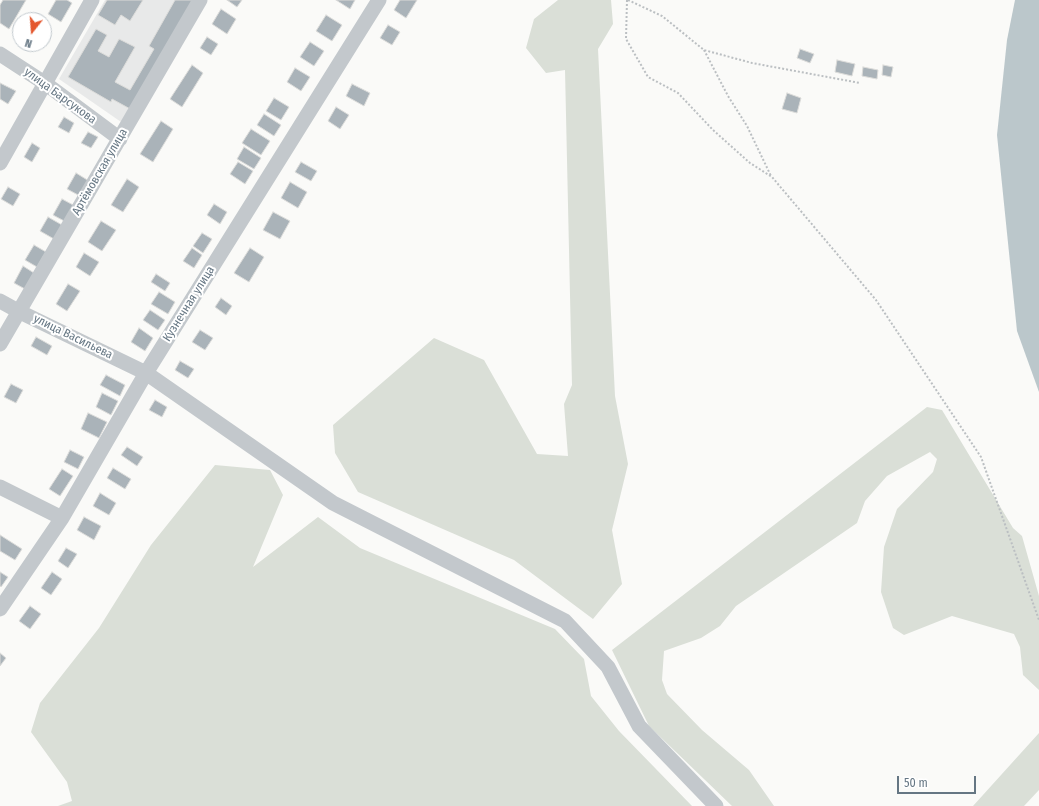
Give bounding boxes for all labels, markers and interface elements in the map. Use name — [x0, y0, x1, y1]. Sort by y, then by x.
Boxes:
north arrow — [12, 12, 52, 52]
text: N — [24, 36, 34, 50]
street label: улица Барсукова — [21, 65, 99, 127]
street label: Артёмовская улица — [69, 126, 131, 218]
street label: Кузнечная улица — [160, 264, 218, 344]
street label: улица Васильева — [31, 312, 115, 362]
scale bar — [899, 768, 978, 794]
text: 50 m — [904, 776, 928, 790]

